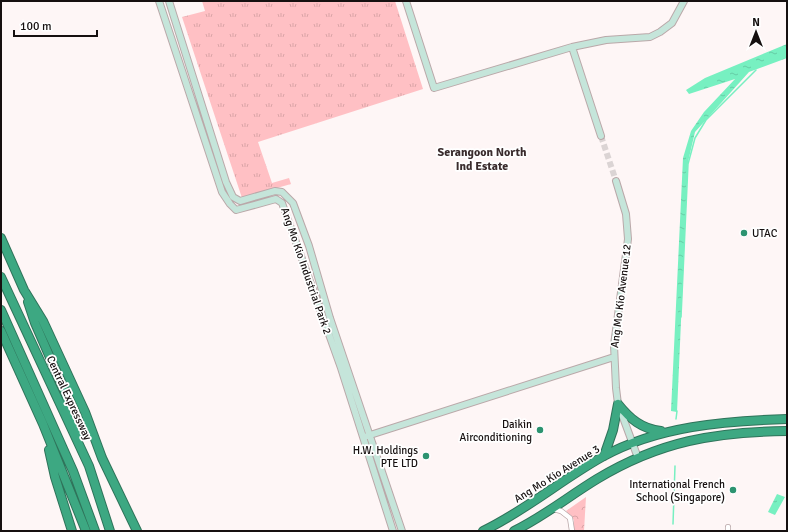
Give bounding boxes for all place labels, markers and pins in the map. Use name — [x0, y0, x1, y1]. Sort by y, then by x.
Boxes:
place label: UTAC — [752, 227, 778, 240]
marker: UTAC — [739, 228, 749, 238]
place label: Daikin Airconditioning — [459, 418, 532, 444]
marker: Daikin Airconditioning — [535, 425, 545, 435]
place label: H.W. Holdings PTE LTD — [353, 444, 418, 470]
marker: H.W. Holdings PTE LTD — [421, 451, 431, 461]
place label: International French School (Singapore) — [629, 478, 725, 504]
marker: International French School (Singapore) — [728, 485, 738, 495]

